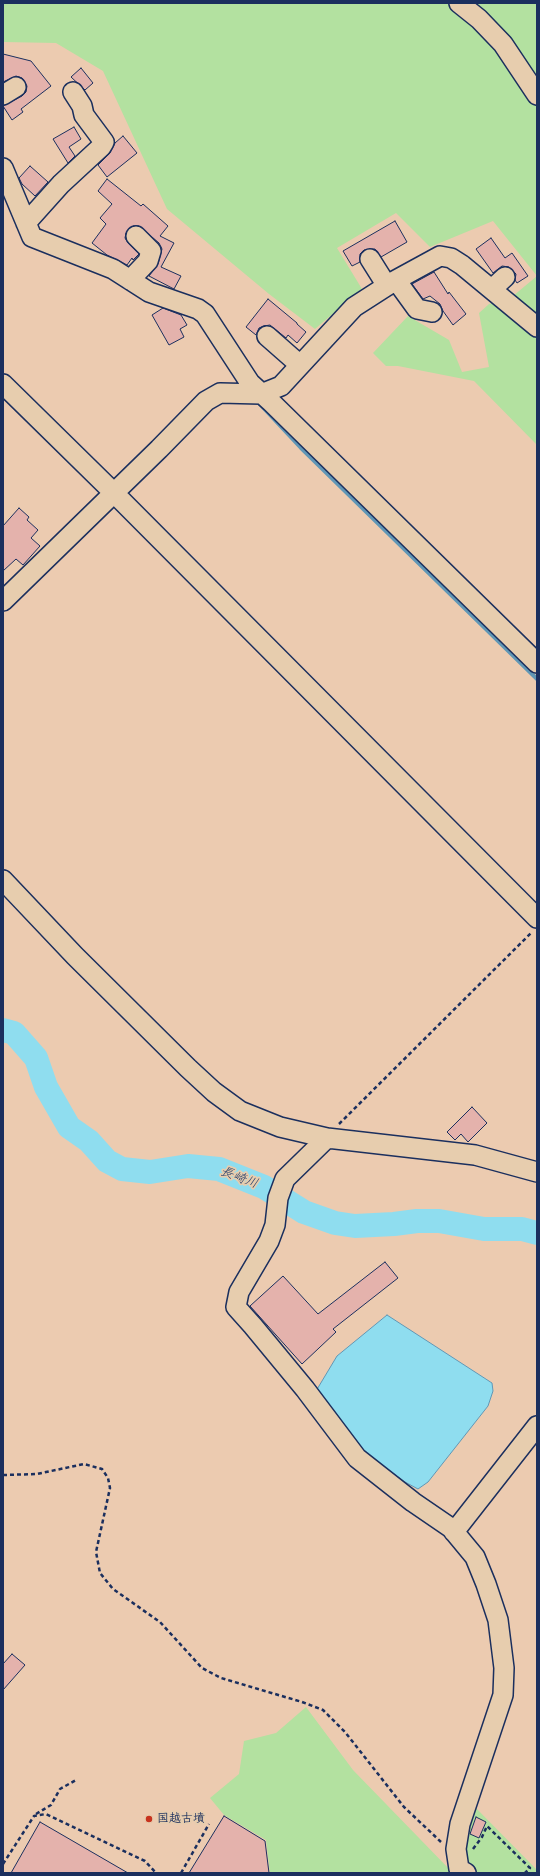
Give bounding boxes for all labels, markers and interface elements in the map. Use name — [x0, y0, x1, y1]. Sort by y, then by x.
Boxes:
water label: 長崎川 — [218, 1164, 260, 1192]
place label: 国越古墳 — [157, 1812, 205, 1826]
marker: 国越古墳 — [144, 1814, 154, 1824]

